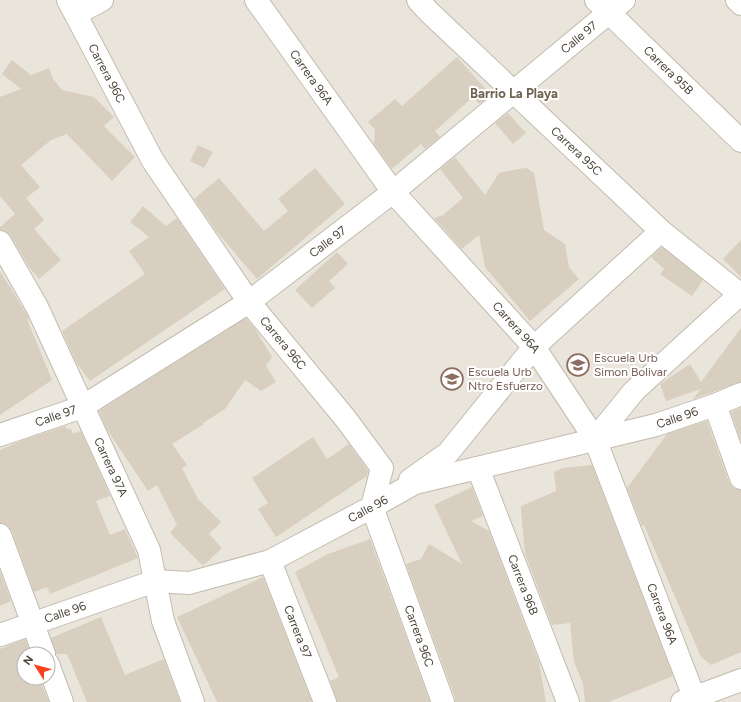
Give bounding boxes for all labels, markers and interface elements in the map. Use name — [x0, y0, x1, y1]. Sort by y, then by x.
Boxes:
street label: Calle 97 — [558, 18, 600, 56]
street label: Carrera 96C — [85, 41, 128, 106]
street label: Carrera 95B — [641, 43, 696, 98]
street label: Carrera 96A — [287, 47, 336, 108]
district label: Barrio La Playa — [470, 86, 558, 101]
street label: Carrera 95C — [548, 124, 605, 179]
street label: Calle 97 — [306, 223, 349, 260]
street label: Carrera 96A — [489, 299, 543, 356]
street label: Carrera 96C — [257, 314, 309, 373]
place label: Escuela Urb Simon Bolivar — [594, 351, 667, 379]
school or university icon: Escuela Urb Simon Bolivar — [565, 352, 591, 378]
place label: Escuela Urb Ntro Esfuerzo — [468, 365, 543, 393]
school or university icon: Escuela Urb Ntro Esfuerzo — [439, 366, 465, 392]
street label: Calle 97 — [33, 402, 79, 429]
street label: Calle 96 — [654, 404, 700, 431]
street label: Carrera 97A — [91, 435, 131, 499]
street label: Calle 96 — [346, 492, 390, 525]
street label: Carrera 96B — [505, 552, 541, 617]
street label: Carrera 96A — [644, 581, 680, 646]
street label: Calle 96 — [42, 599, 88, 626]
street label: Carrera 97 — [281, 603, 314, 661]
street label: Carrera 96C — [401, 603, 437, 669]
north arrow — [16, 646, 56, 686]
text: N — [21, 653, 36, 668]

